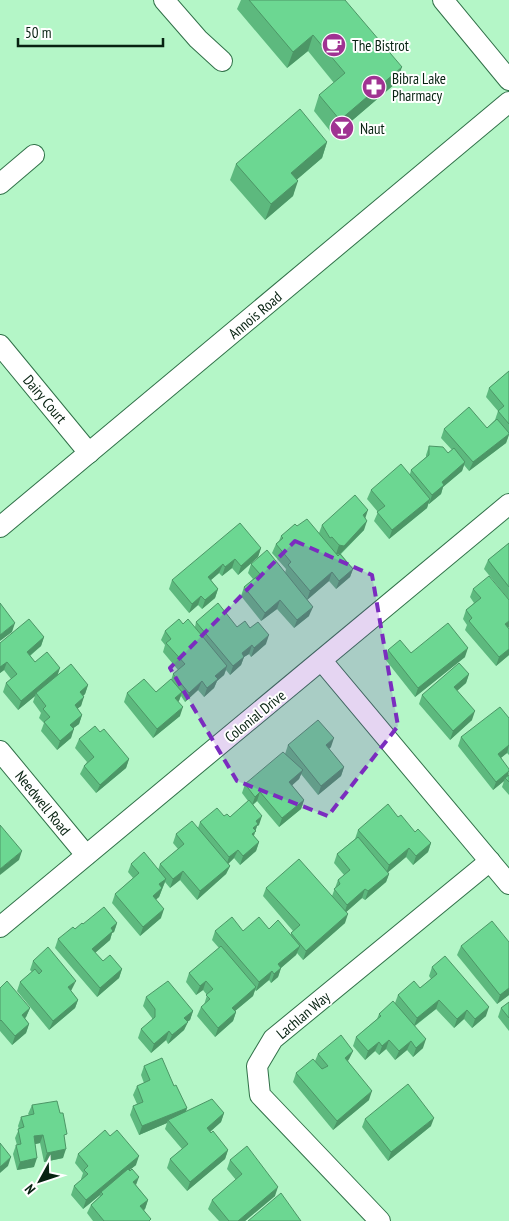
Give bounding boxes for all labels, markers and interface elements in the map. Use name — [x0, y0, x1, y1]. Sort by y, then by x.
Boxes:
scale bar — [18, 15, 162, 47]
text: 50 m — [25, 23, 51, 42]
cafe icon: The Bistrot — [321, 32, 347, 58]
place label: The Bistrot — [352, 36, 409, 55]
place label: Bibra Lake Pharmacy — [392, 69, 446, 105]
pharmacy icon: Bibra Lake Pharmacy — [361, 74, 387, 100]
bar icon: Naut — [329, 115, 355, 141]
place label: Naut — [360, 119, 385, 138]
street label: Annois Road — [224, 287, 286, 343]
street label: Dairy Court — [19, 371, 71, 427]
street label: Colonial Drive — [221, 686, 289, 746]
street label: Needwell Road — [11, 767, 75, 839]
street label: Lachlan Way — [272, 987, 334, 1043]
north arrow — [15, 1156, 65, 1206]
text: N — [21, 1181, 39, 1198]

